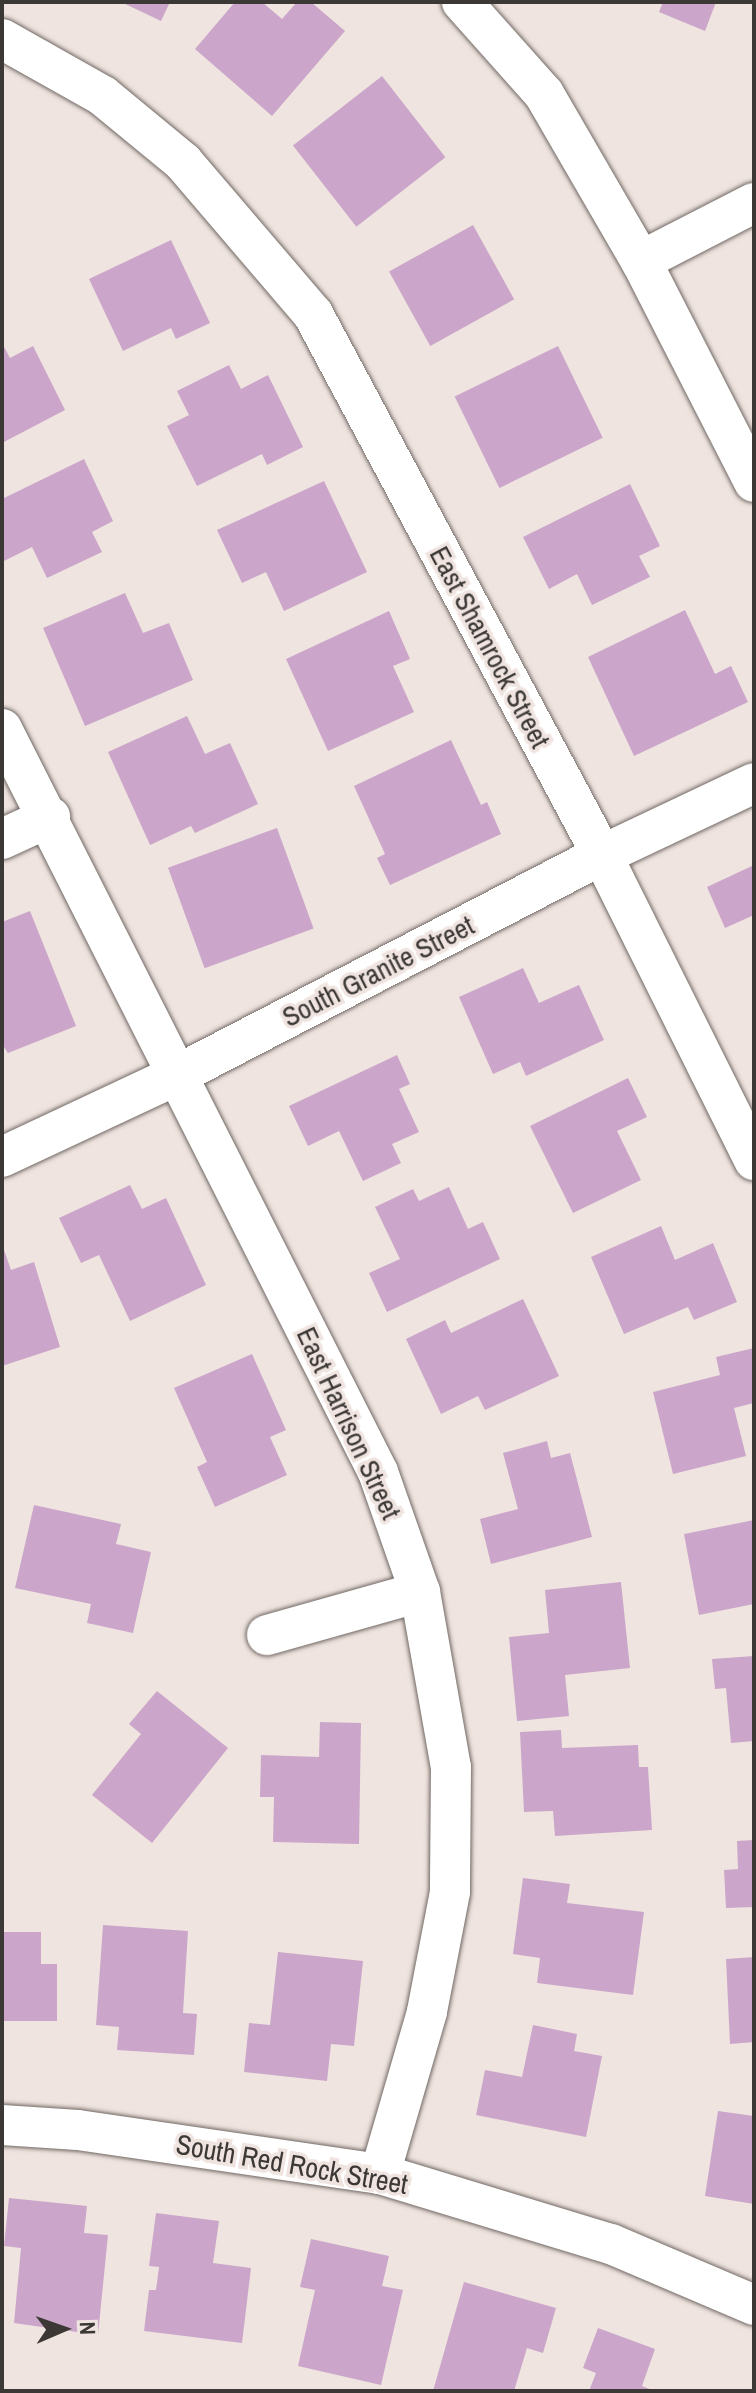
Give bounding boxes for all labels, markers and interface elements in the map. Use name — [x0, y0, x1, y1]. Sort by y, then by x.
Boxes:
street label: East Shamrock Street — [423, 541, 557, 753]
street label: South Granite Street — [277, 908, 479, 1034]
street label: East Harrison Street — [290, 1322, 408, 1524]
street label: South Red Rock Street — [173, 2127, 411, 2201]
north arrow — [24, 2289, 104, 2369]
text: N — [73, 2321, 103, 2335]

